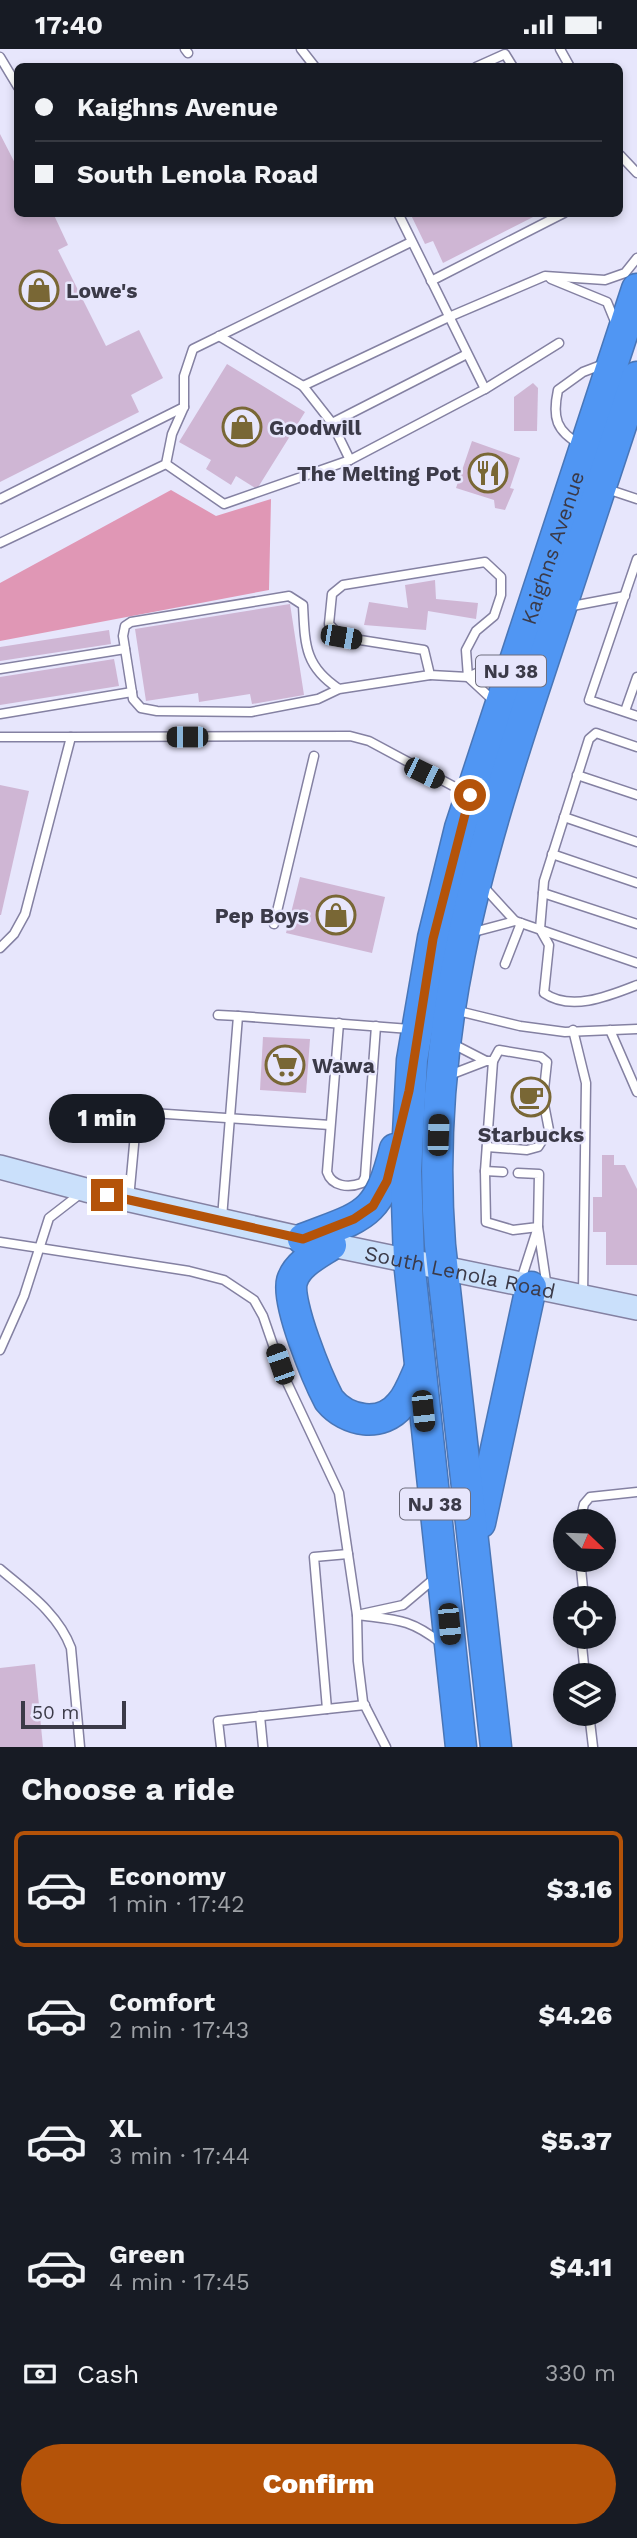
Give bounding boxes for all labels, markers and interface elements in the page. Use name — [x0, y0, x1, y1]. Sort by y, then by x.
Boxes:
text: 17:40 — [35, 10, 103, 40]
text: Kaighns Avenue — [77, 92, 278, 122]
text: South Lenola Road — [77, 159, 318, 189]
shop icon: Lowe's — [18, 269, 60, 311]
place label: Lowe's — [66, 278, 137, 303]
shop icon: Goodwill — [221, 406, 263, 448]
place label: Goodwill — [269, 415, 361, 440]
restaurant icon: The Melting Pot — [467, 452, 509, 494]
place label: The Melting Pot — [297, 461, 461, 486]
street label: Kaighns Avenue — [515, 468, 589, 628]
car — [319, 623, 364, 651]
road number: NJ 38 — [476, 656, 546, 687]
car — [167, 727, 209, 748]
car — [401, 754, 448, 792]
route start — [454, 779, 486, 811]
shop icon: Pep Boys — [315, 894, 357, 936]
place label: Pep Boys — [215, 903, 309, 928]
supermarket icon: Wawa — [264, 1044, 306, 1086]
place label: Wawa — [312, 1053, 376, 1078]
cafe icon: Starbucks — [510, 1076, 552, 1118]
callout: 1 min — [49, 1093, 165, 1143]
text: 1 min — [77, 1105, 137, 1132]
car — [427, 1114, 450, 1156]
place label: Starbucks — [478, 1122, 584, 1147]
route end — [91, 1179, 123, 1211]
street label: South Lenola Road — [363, 1240, 558, 1303]
car — [264, 1341, 297, 1387]
car — [411, 1389, 436, 1433]
road number: NJ 38 — [400, 1489, 470, 1519]
north arrow — [553, 1509, 616, 1571]
map controls — [553, 1509, 616, 1726]
button: locate — [553, 1586, 616, 1649]
car — [437, 1602, 462, 1646]
button: layers — [553, 1663, 616, 1726]
scale bar — [21, 1698, 126, 1730]
text: 50 m — [32, 1701, 79, 1724]
text: Choose a ride — [21, 1770, 235, 1808]
icon: car — [25, 1858, 88, 1921]
text: Economy — [109, 1861, 226, 1891]
text: $3.16 — [547, 1874, 612, 1904]
text: 1 min · 17:42 — [109, 1891, 245, 1918]
icon: car — [25, 1984, 88, 2047]
text: Comfort — [109, 1987, 215, 2017]
text: $4.26 — [539, 2000, 612, 2030]
text: 2 min · 17:43 — [109, 2017, 249, 2044]
icon: car — [25, 2110, 88, 2173]
text: XL — [109, 2113, 142, 2143]
text: $5.37 — [541, 2126, 612, 2156]
text: 3 min · 17:44 — [109, 2143, 250, 2170]
icon: car — [25, 2236, 88, 2299]
text: Green — [109, 2239, 185, 2269]
text: $4.11 — [550, 2252, 612, 2282]
text: 4 min · 17:45 — [109, 2269, 250, 2296]
icon: cash — [21, 2355, 59, 2393]
text: Cash — [77, 2359, 139, 2389]
text: 330 m — [545, 2360, 616, 2387]
button: Confirm — [21, 2444, 616, 2524]

